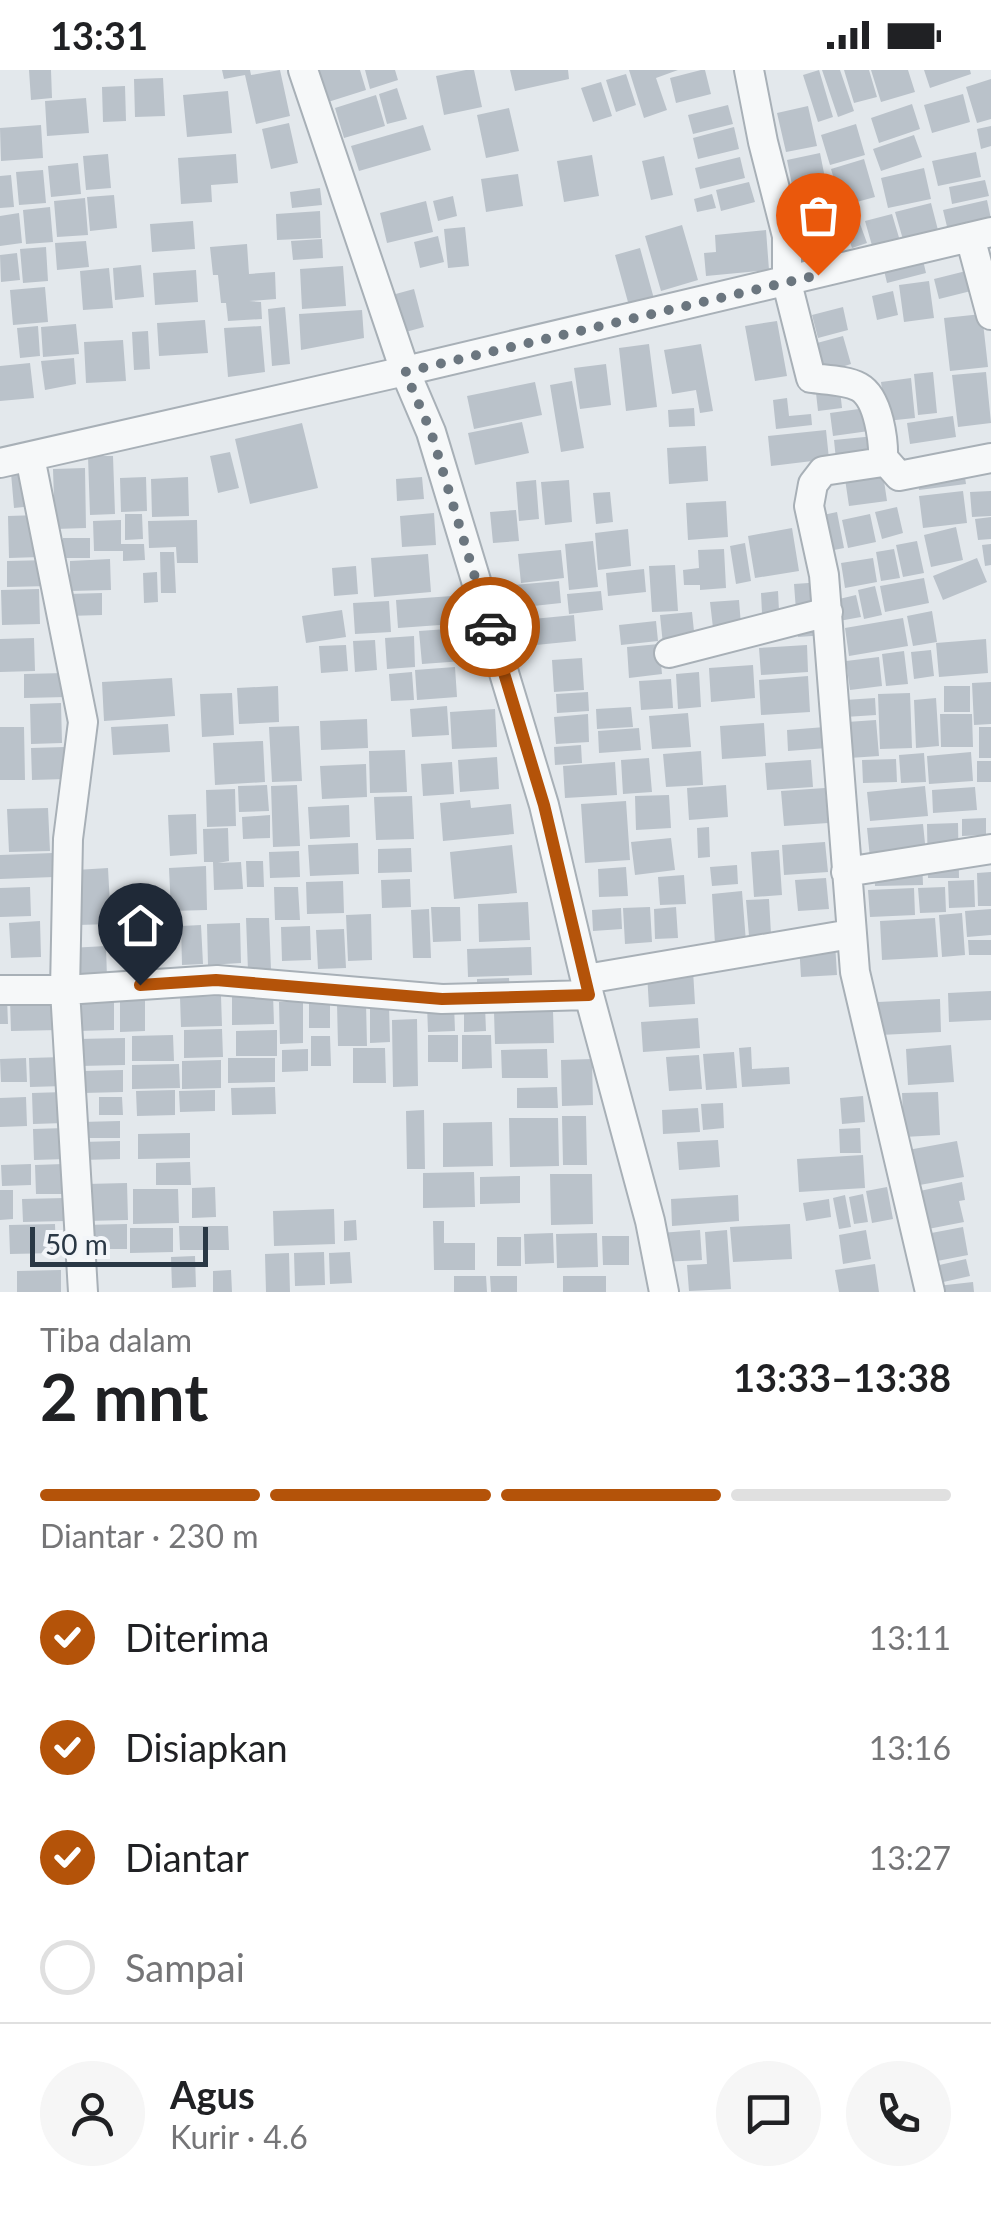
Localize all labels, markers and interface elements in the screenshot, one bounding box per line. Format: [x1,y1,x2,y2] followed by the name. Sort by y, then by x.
[50,12,148,58] text: 13:31
[776,173,861,276] pin
[791,188,846,243] icon: bag
[440,577,540,677] courier
[463,600,518,655] icon: car
[98,883,183,986] pin
[113,898,168,953] icon: home
[30,1222,208,1266] scale bar
[45,1227,108,1261] text: 50 m
[40,1320,192,1359] text: Tiba dalam
[733,1354,951,1400] text: 13:33–13:38
[40,1357,208,1435] text: 2 mnt
[40,1516,258,1555] text: Diantar · 230 m
[40,1610,95,1665] icon: check
[125,1614,269,1660] text: Diterima
[869,1618,951,1657] text: 13:11
[40,1720,95,1775] icon: check
[125,1724,288,1770] text: Disiapkan
[869,1728,951,1767] text: 13:16
[40,1830,95,1885] icon: check
[125,1834,249,1880] text: Diantar
[869,1838,951,1877] text: 13:27
[125,1944,245,1990] text: Sampai
[40,2061,145,2166] button: person
[716,2061,821,2166] button: chat
[846,2061,951,2166] button: phone
[170,2071,255,2117] text: Agus
[170,2117,308,2156] text: Kurir · 4.6

